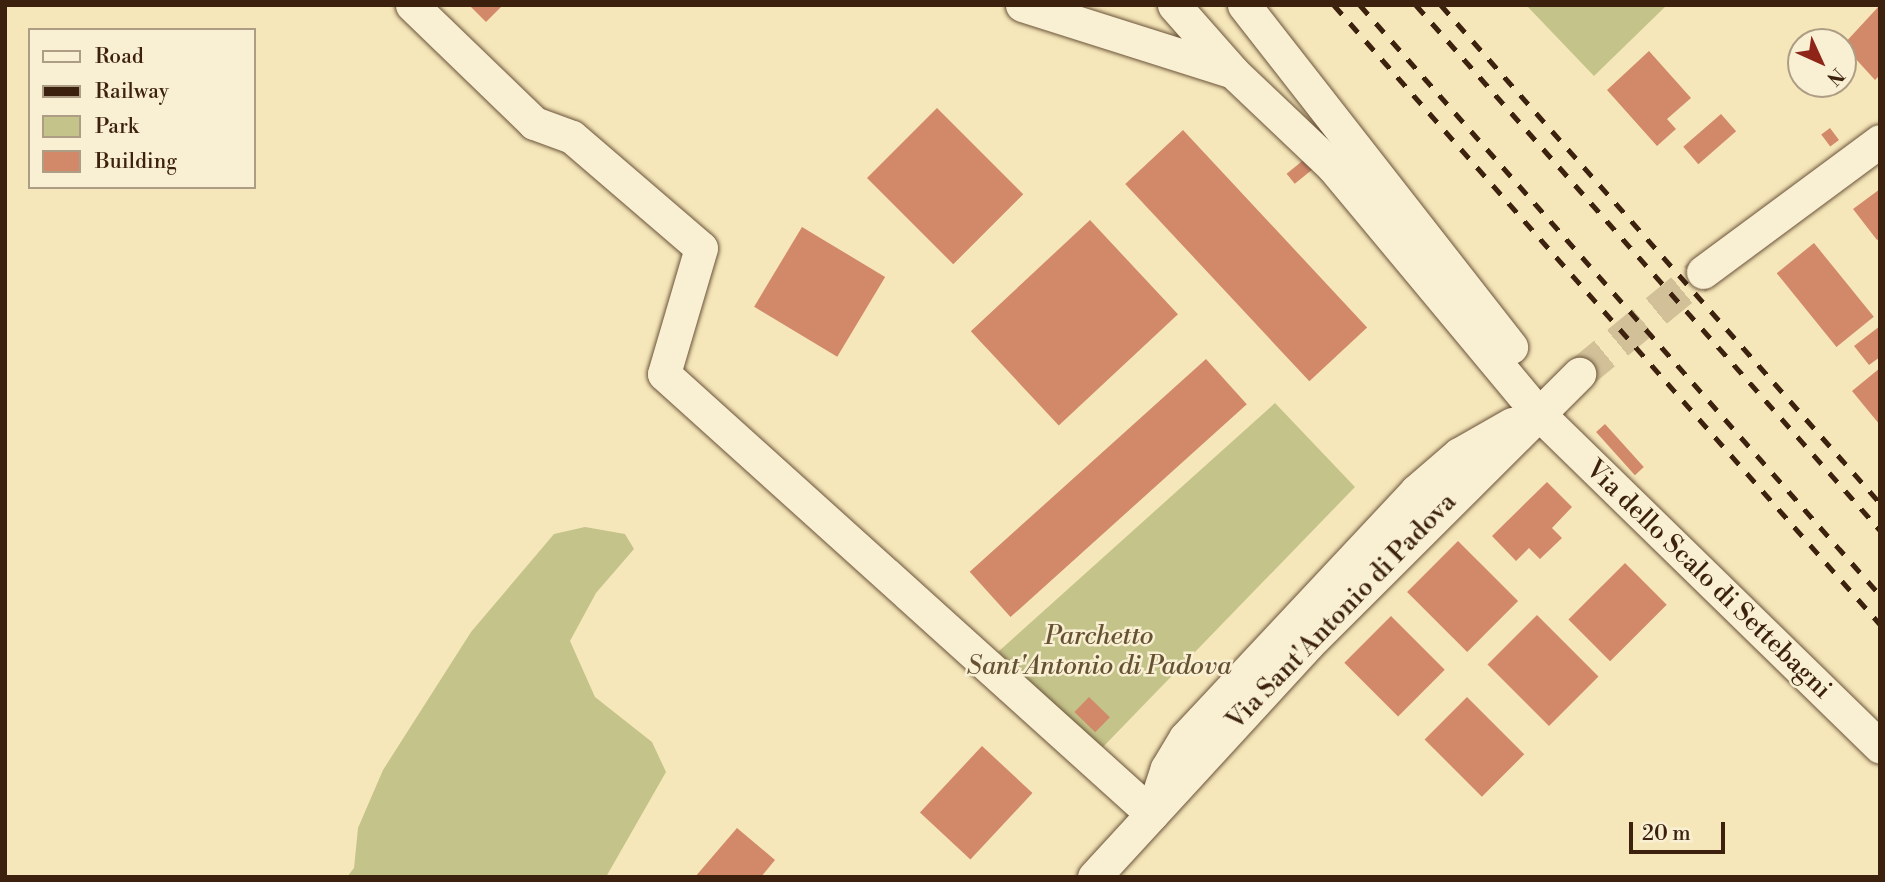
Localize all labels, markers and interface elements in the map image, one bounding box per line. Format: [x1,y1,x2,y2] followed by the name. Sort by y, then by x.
[28,28,256,189] legend
[1787,28,1857,98] north arrow
[95,44,144,70] text: Road
[1822,63,1849,90] text: N
[95,79,169,105] text: Railway
[95,114,139,140] text: Park
[95,149,177,175] text: Building
[1578,454,1838,706] street label: Via dello Scalo di Settebagni
[1221,487,1463,737] street label: Via Sant'Antonio di Padova
[967,621,1231,682] park label: Parchetto Sant'Antonio di Padova
[1633,808,1729,852] scale bar
[1642,821,1691,847] text: 20 m

